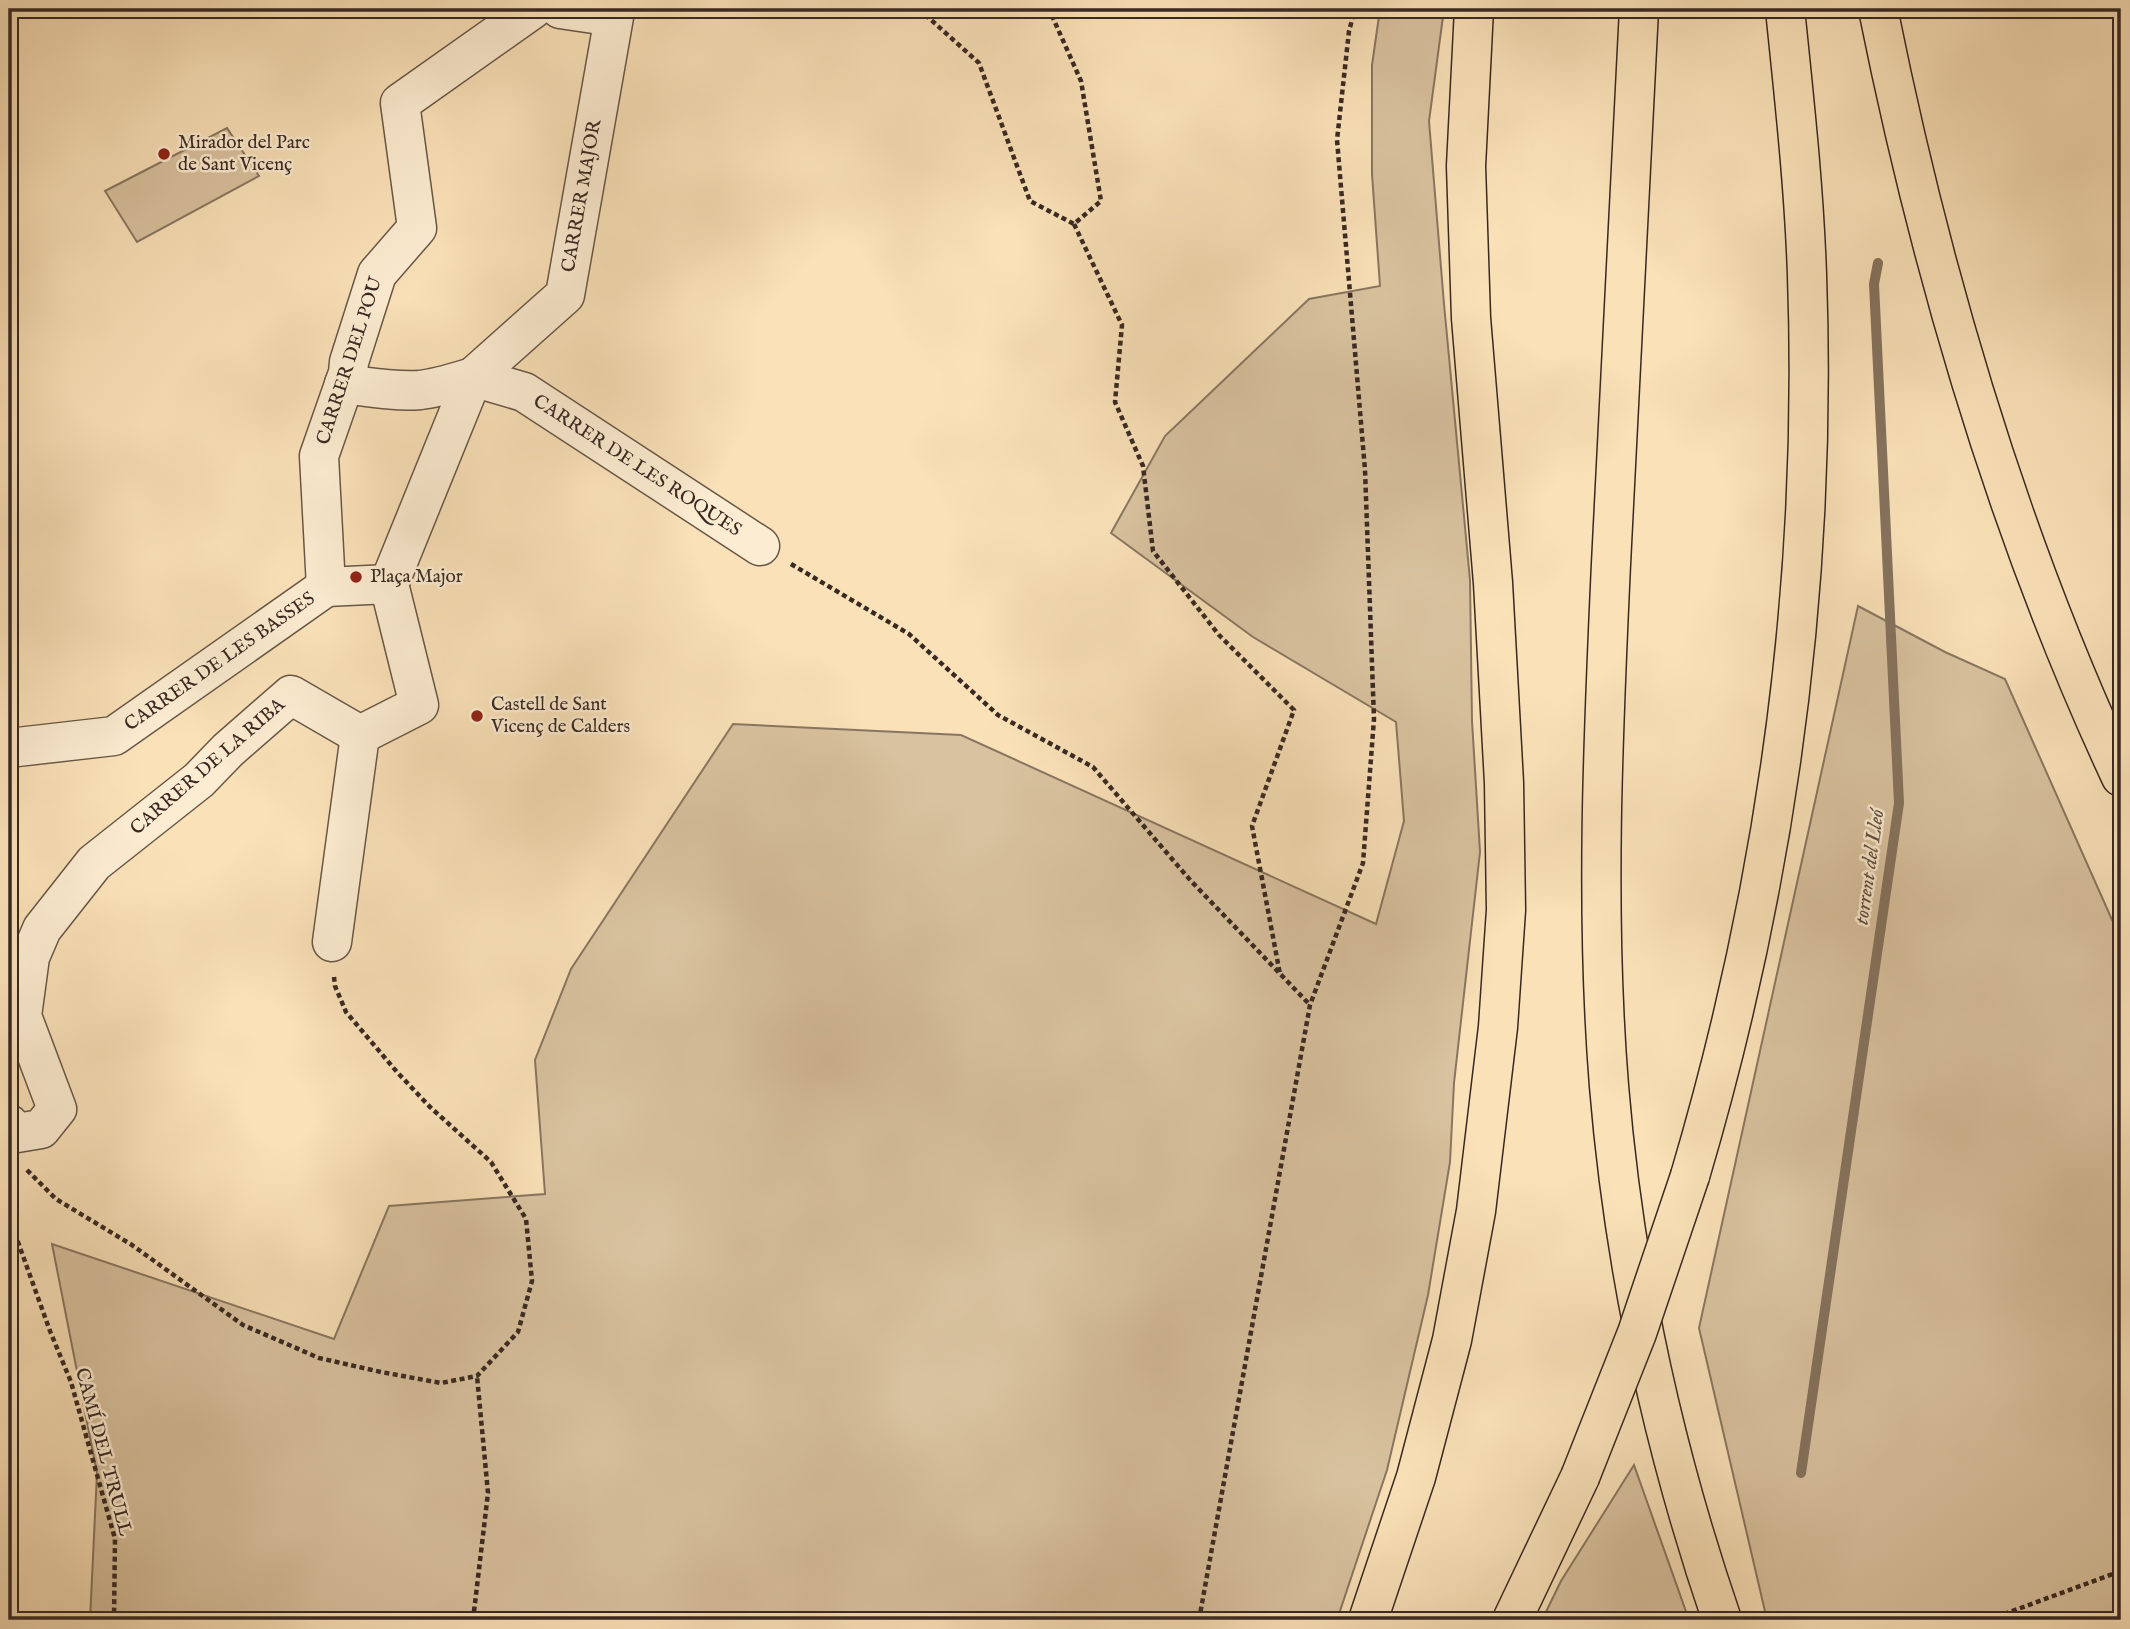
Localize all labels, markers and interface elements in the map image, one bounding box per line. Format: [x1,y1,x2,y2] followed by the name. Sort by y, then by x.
[557,117,607,274] street label: CARRER MAJOR
[178,131,310,177] place label: Mirador del Parc de Sant Vicenç
[156,146,172,162] marker: Mirador del Parc de Sant Vicenç
[312,273,389,448] street label: CARRER DEL POU
[528,390,746,542] street label: CARRER DE LES ROQUES
[370,565,463,589] place label: Plaça Major
[348,569,364,585] marker: Plaça Major
[120,587,320,737] street label: CARRER DE LES BASSES
[126,692,291,841] street label: CARRER DE LA RIBA
[490,693,630,739] place label: Castell de Sant Vicenç de Calders
[469,708,485,724] marker: Castell de Sant Vicenç de Calders
[1849,805,1892,926] water label: torrent del Lleó
[69,1365,138,1539] street label: CAMÍ DEL TRULL

